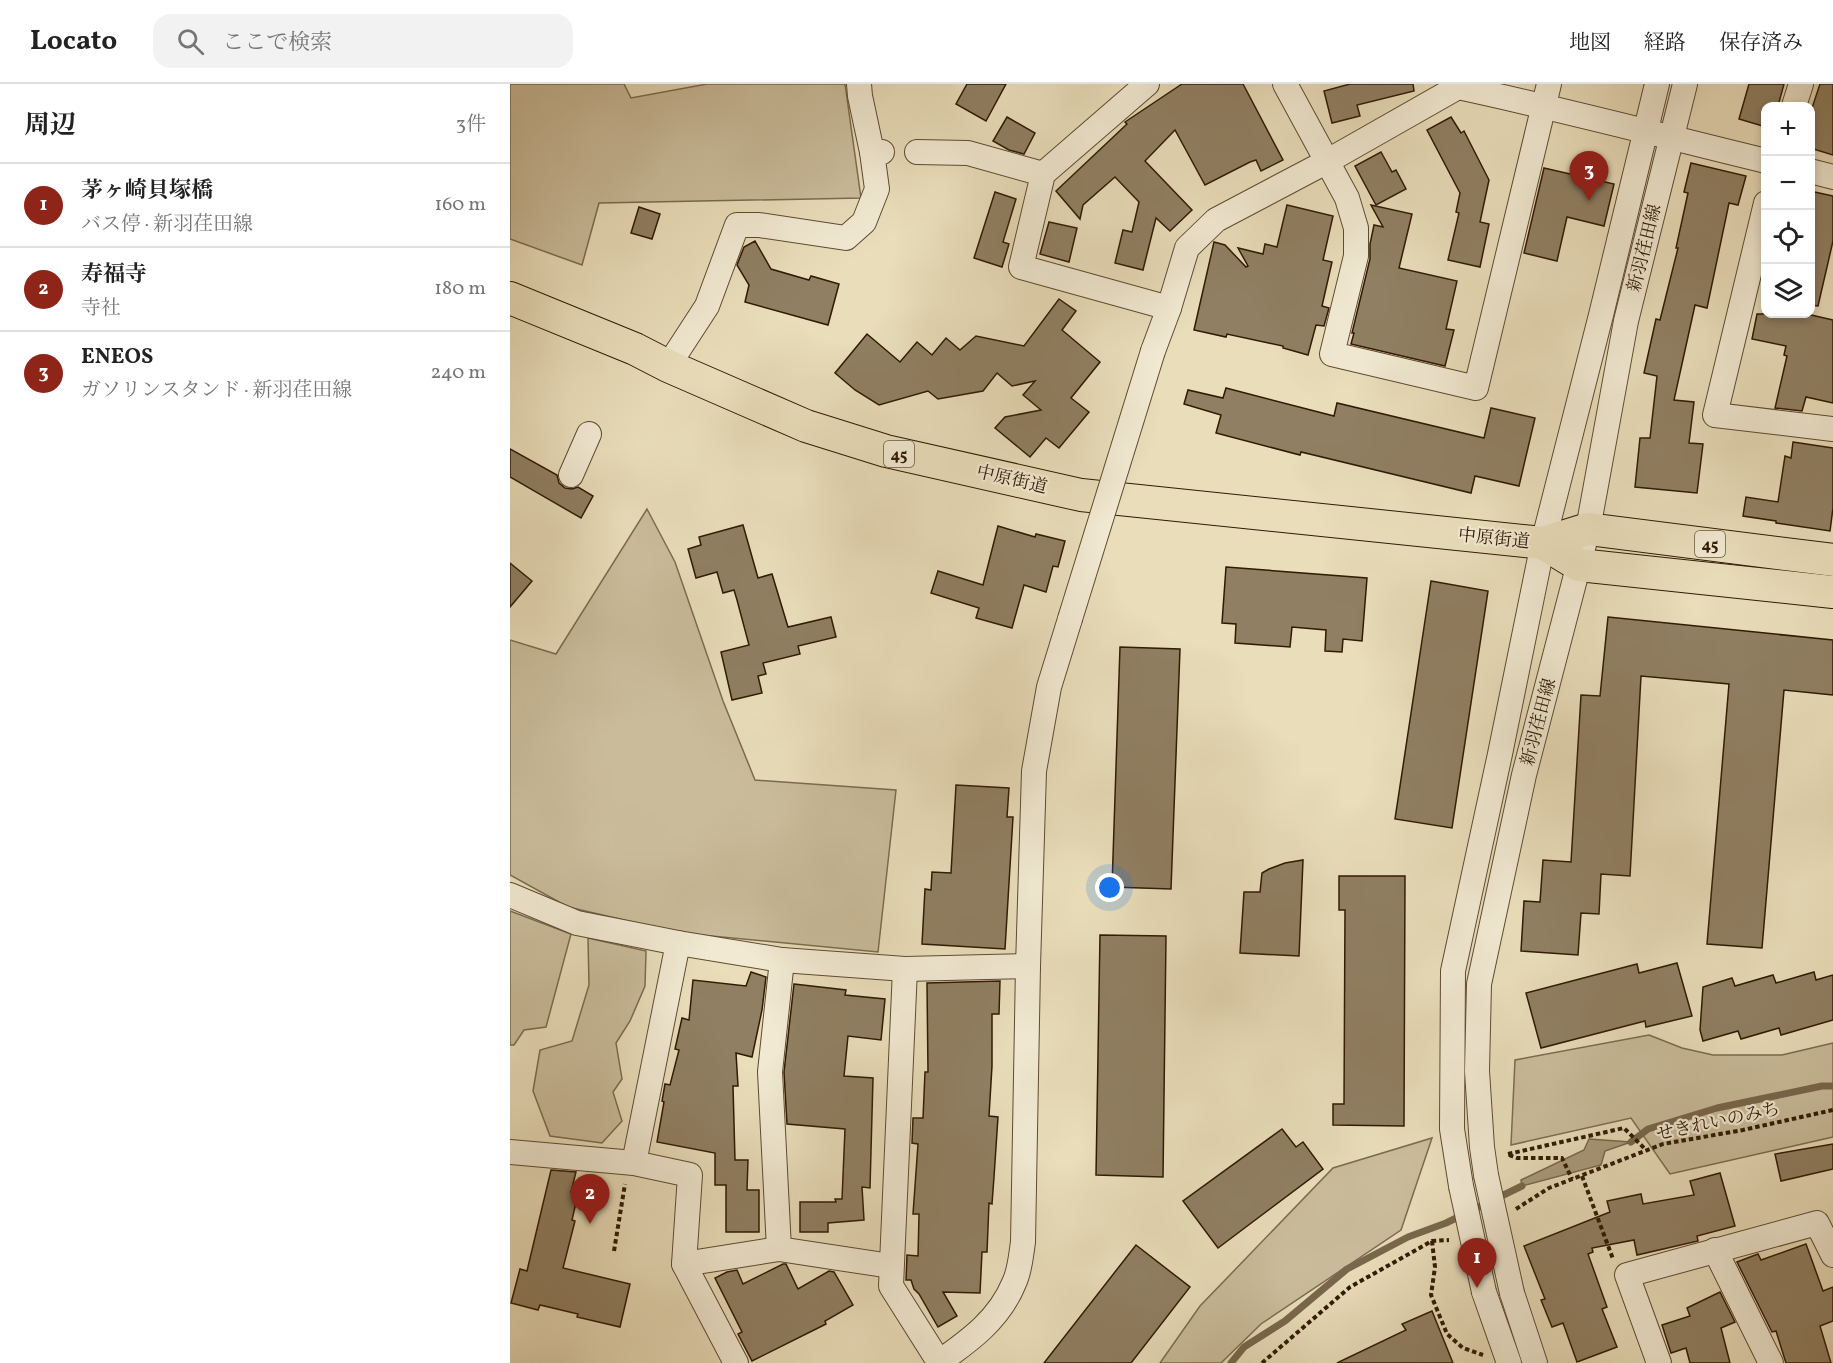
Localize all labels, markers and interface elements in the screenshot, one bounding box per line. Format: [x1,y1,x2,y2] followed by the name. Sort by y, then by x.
[153,14,573,68] search box
[30,22,117,61] text: Locato
[174,25,207,58] icon: search
[222,28,332,59] text: ここで検索
[1569,29,1611,58] text: 地図
[1644,29,1686,58] text: 経路
[1719,29,1803,58] text: 保存済み
[1761,102,1815,318] map controls
[1761,102,1815,156] button: +
[24,108,76,144] text: 周辺
[456,111,486,139] text: 3件
[1570,152,1608,201] pin: 3
[1761,156,1815,210] button: −
[81,176,213,207] text: 茅ヶ崎貝塚橋
[39,191,48,219] text: 1
[434,191,486,219] text: 160 m
[1622,202,1668,295] street label: 新羽荏田線
[1761,210,1815,264] button: locate
[81,211,253,239] text: バス停 · 新羽荏田線
[81,260,147,291] text: 寿福寺
[1761,264,1815,318] button: layers
[38,275,49,303] text: 2
[434,275,486,303] text: 180 m
[81,295,121,323] text: 寺社
[81,342,153,373] text: ENEOS
[38,359,49,387] text: 3
[431,359,486,387] text: 240 m
[81,377,352,405] text: ガソリンスタンド · 新羽荏田線
[884,441,914,467] road number: 45
[974,460,1050,501] street label: 中原街道
[1457,523,1531,556] street label: 中原街道
[1695,531,1725,557] road number: 45
[1516,676,1563,769] street label: 新羽荏田線
[1095,873,1124,902] your location
[1654,1097,1783,1148] street label: せきれいのみち
[570,1174,610,1224] pin: 2
[1458,1238,1496,1288] pin: 1

